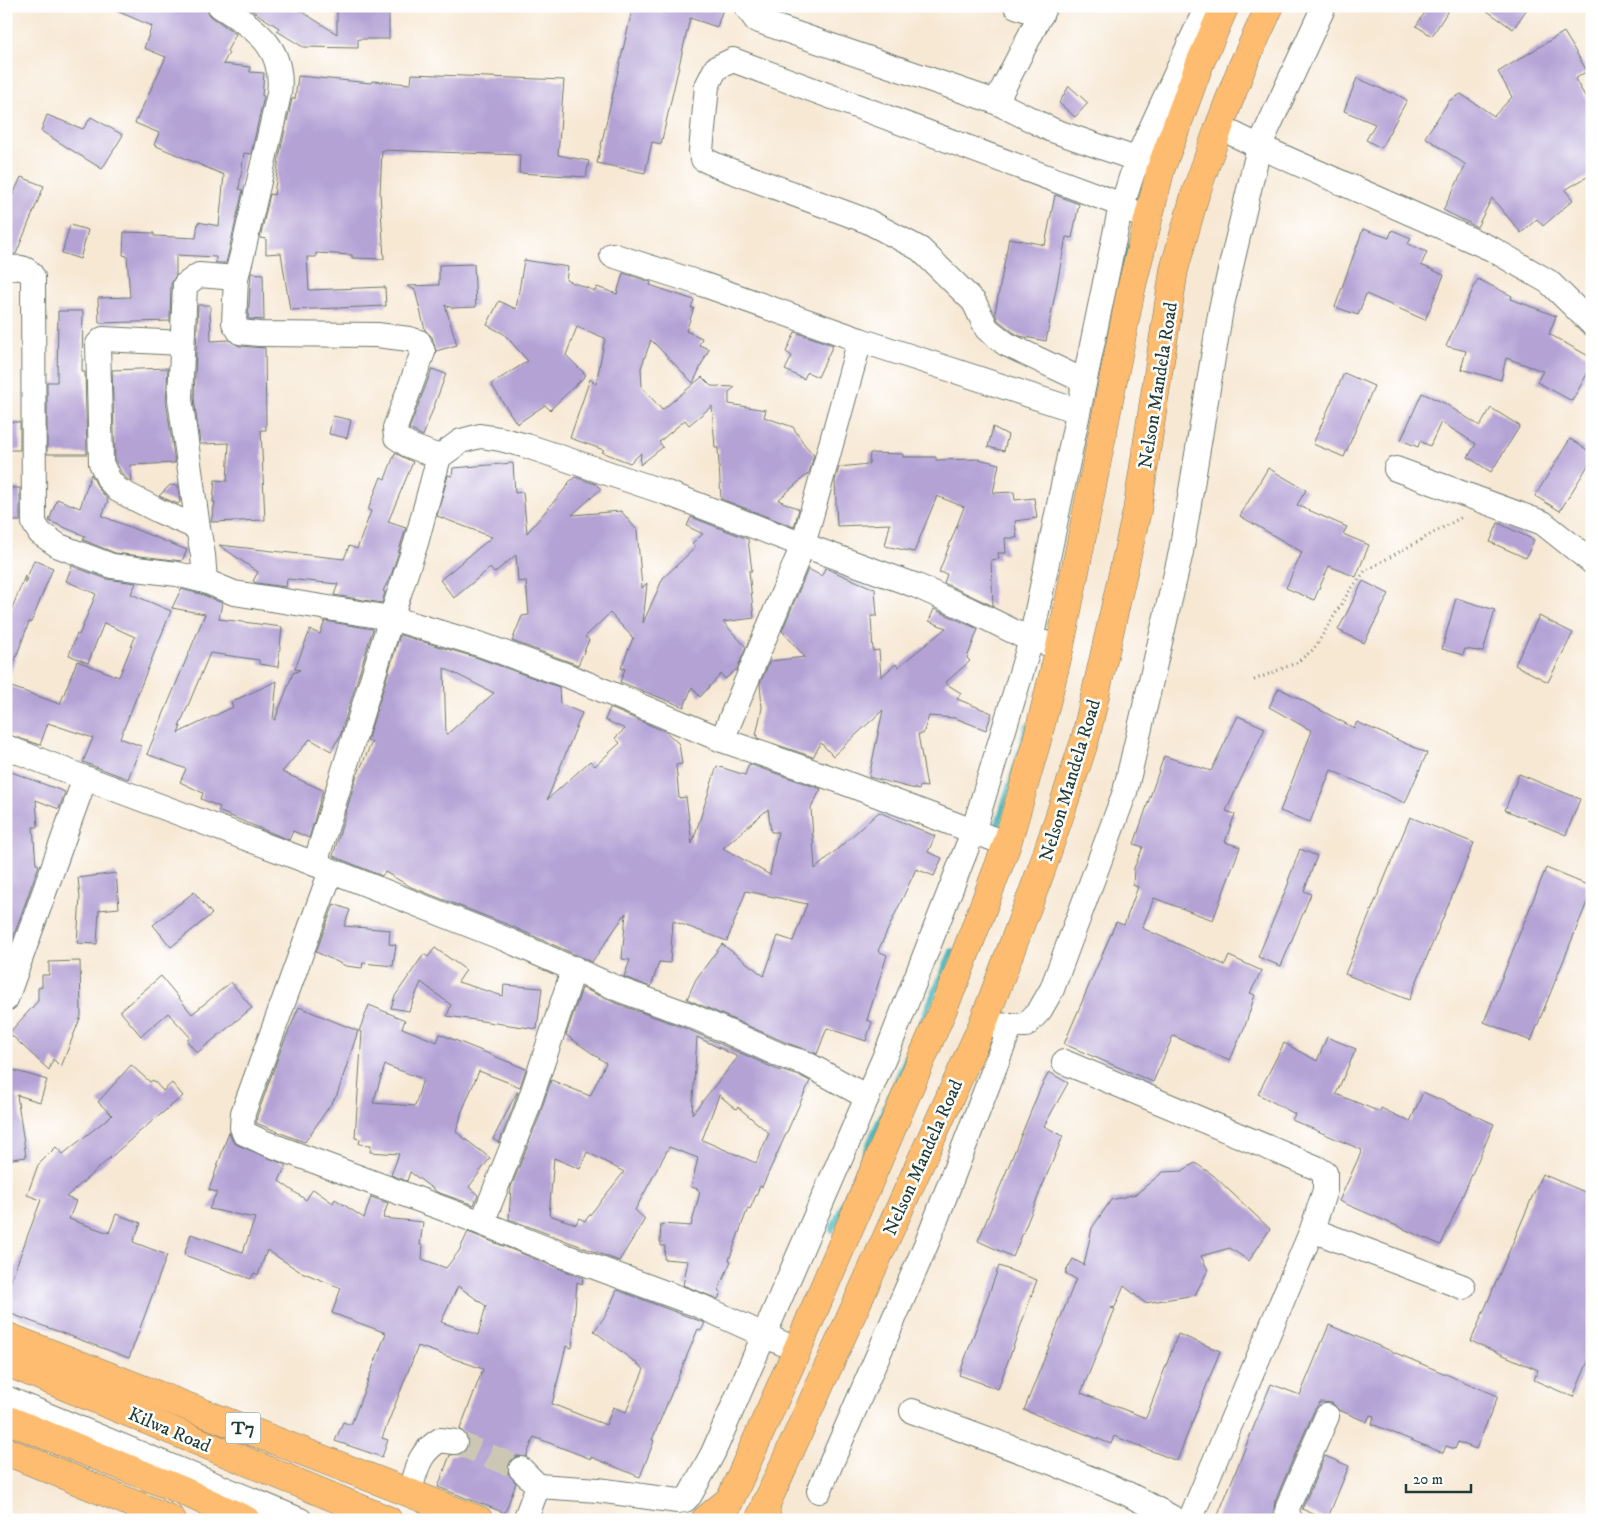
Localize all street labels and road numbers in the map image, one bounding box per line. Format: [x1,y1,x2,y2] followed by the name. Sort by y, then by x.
[1134,300,1183,470] street label: Nelson Mandela Road
[1035,696,1106,864] street label: Nelson Mandela Road
[879,1076,968,1239] street label: Nelson Mandela Road
[125,1403,215,1458] street label: Kilwa Road
[226,1412,260,1444] road number: T7

